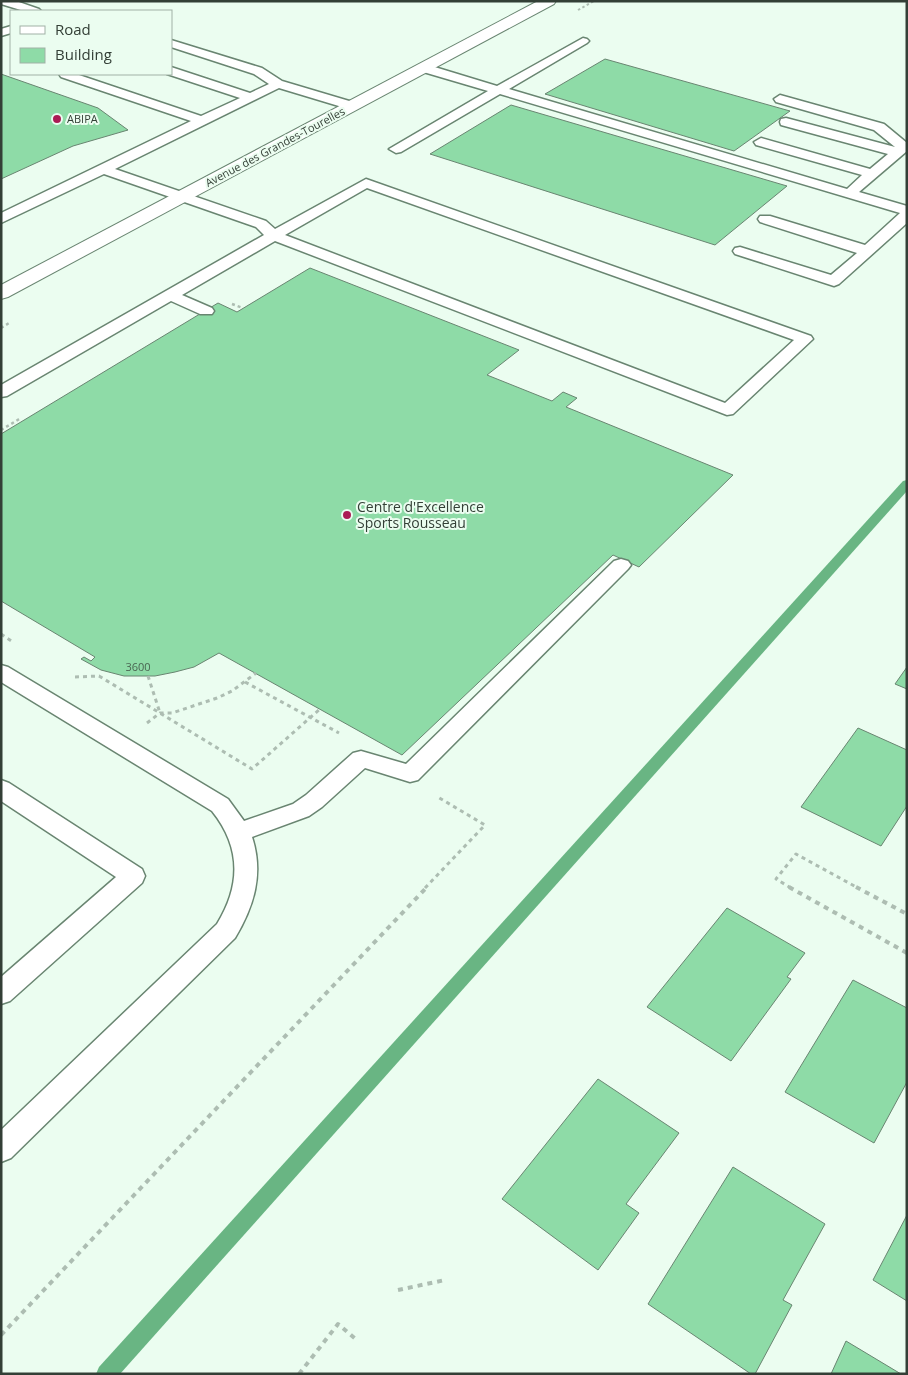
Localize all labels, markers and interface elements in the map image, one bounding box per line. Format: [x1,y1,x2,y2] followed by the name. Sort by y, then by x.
[10,10,172,75] legend
[55,19,91,39] text: Road
[55,44,112,64] text: Building
[202,103,347,190] street label: Avenue des Grandes-Tourelles
[67,111,98,126] place label: ABIPA
[51,113,63,125] marker: ABIPA
[357,497,484,532] place label: Centre d'Excellence Sports Rousseau
[341,509,353,521] marker: Centre d'Excellence Sports Rousseau
[125,659,151,674] house number: 3600

